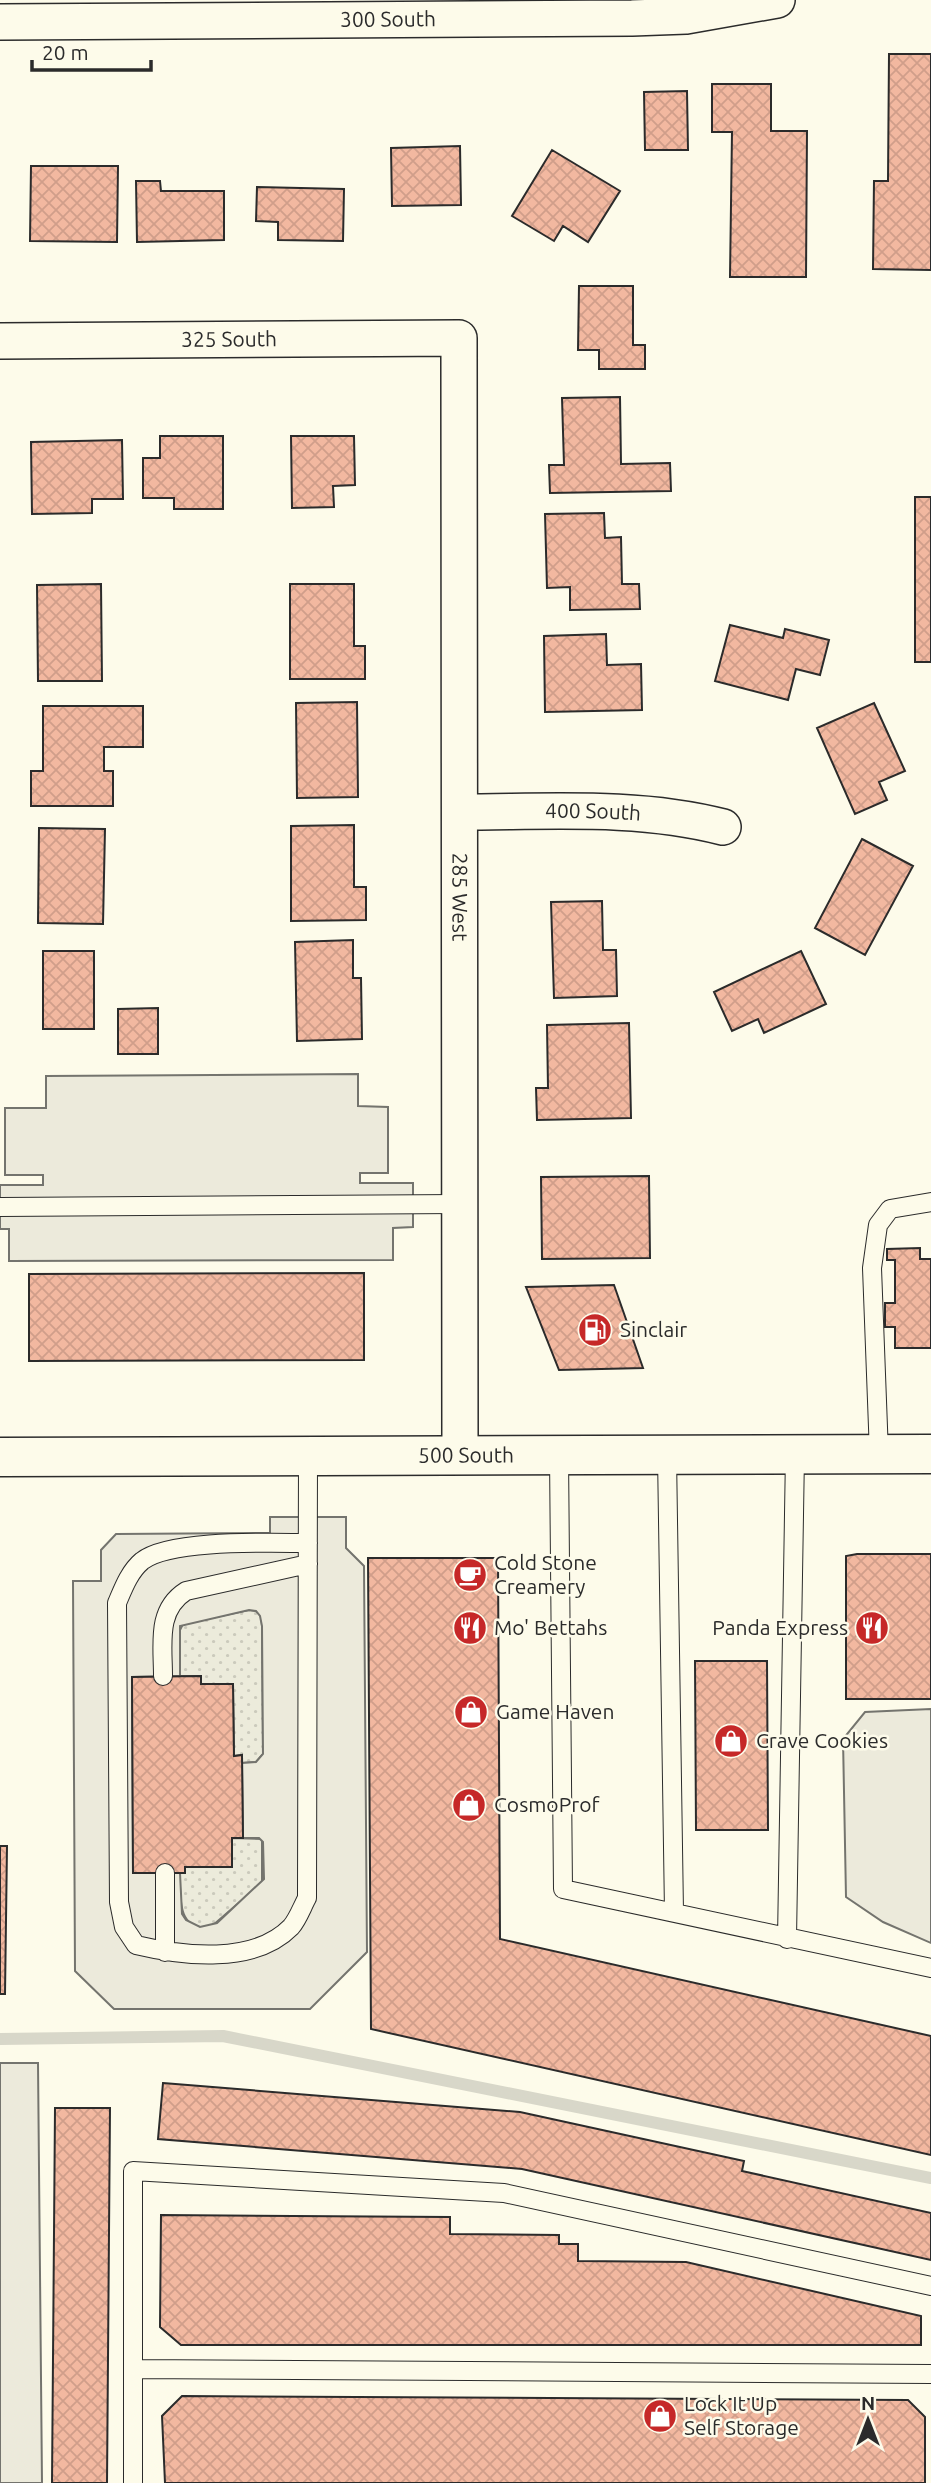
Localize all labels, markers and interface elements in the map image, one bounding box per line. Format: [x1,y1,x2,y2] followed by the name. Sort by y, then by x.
[340,6,436,31] street label: 300 South
[32,28,150,72] scale bar
[42,40,89,64] text: 20 m
[181,326,277,351] street label: 325 South
[545,798,642,825] street label: 400 South
[448,853,473,941] street label: 285 West
[576,1311,614,1349] fuel station icon: Sinclair
[620,1317,687,1341] place label: Sinclair
[418,1442,514,1467] street label: 500 South
[494,1550,597,1598] place label: Cold Stone Creamery
[451,1556,489,1594] cafe icon: Cold Stone Creamery
[451,1609,489,1647] restaurant icon: Mo' Bettahs
[853,1609,891,1647] restaurant icon: Panda Express
[494,1615,607,1639] place label: Mo' Bettahs
[712,1615,848,1639] place label: Panda Express
[452,1693,490,1731] shop icon: Game Haven
[496,1699,614,1723] place label: Game Haven
[712,1722,750,1760] shop icon: Crave Cookies
[756,1728,888,1752] place label: Crave Cookies
[450,1786,488,1824] shop icon: CosmoProf
[494,1792,600,1816] place label: CosmoProf
[833,2385,903,2455] north arrow
[684,2391,799,2439] place label: Lock It Up Self Storage
[861,2392,875,2414] text: N
[641,2397,679,2435] shop icon: Lock It Up Self Storage

